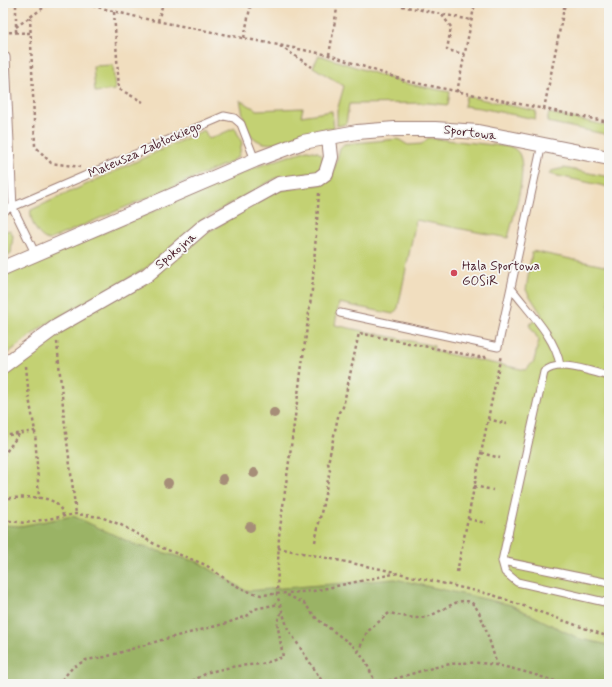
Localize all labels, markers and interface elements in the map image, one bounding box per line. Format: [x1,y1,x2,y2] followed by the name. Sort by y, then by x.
[86,117,205,184] street label: Mateusza Zabłockiego
[443,121,498,145] street label: Sportowa
[152,229,200,273] street label: Spokojna
[462,258,540,290] place label: Hala Sportowa GOSiR
[449,268,459,278] marker: Hala Sportowa GOSiR

